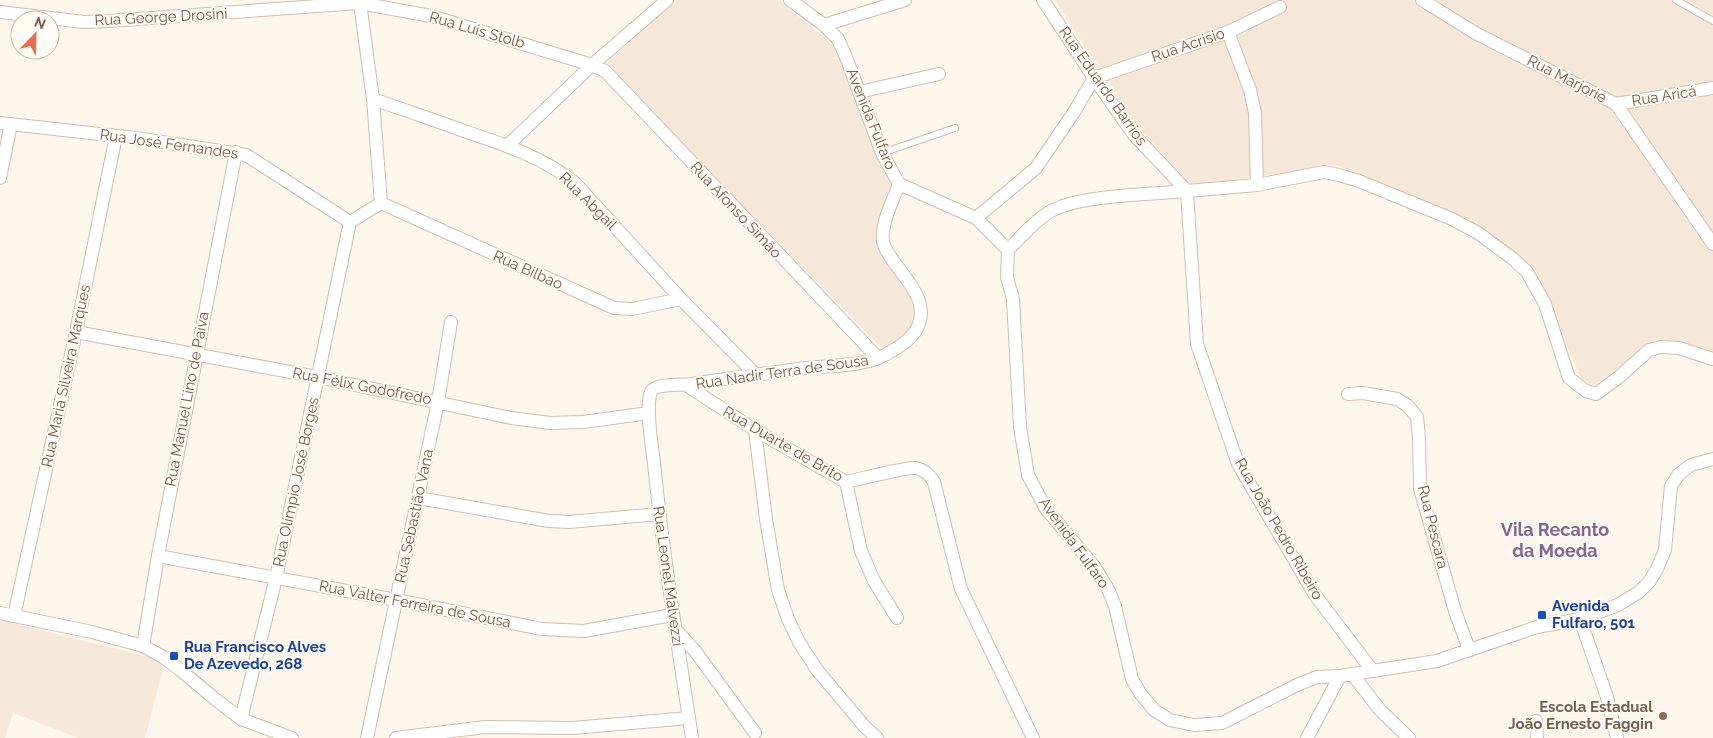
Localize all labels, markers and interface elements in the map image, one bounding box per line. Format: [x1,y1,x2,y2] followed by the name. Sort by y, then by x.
[94,5,228,29] street label: Rua George Drosini
[427,8,527,52] street label: Rua Luis Stolb
[10,10,60,60] north arrow
[32,14,48,32] text: N
[1055,23,1151,149] street label: Rua Eduardo Barrios
[1149,24,1227,66] street label: Rua Acrisio
[1524,51,1610,107] street label: Rua Marjorie
[842,66,900,172] street label: Avenida Fulfaro
[1630,82,1698,110] street label: Rua Aricá
[99,125,239,163] street label: Rua José Fernandes
[687,158,785,262] street label: Rua Afonso Simão
[555,168,621,234] street label: Rua Abgail
[490,247,566,293] street label: Rua Bilbao
[38,283,94,469] street label: Rua Maria Silveira Marques
[161,310,213,488] street label: Rua Manuel Lino de Paiva
[694,351,870,393] street label: Rua Nadir Terra de Sousa
[291,364,433,408] street label: Rua Félix Godofredo
[269,395,323,569] street label: Rua Olímpio José Borges
[720,402,846,486] street label: Rua Duarte de Brito
[391,447,437,585] street label: Rua Sebastião Vana
[1231,455,1327,603] street label: Rua João Pedro Ribeiro
[1414,483,1452,571] street label: Rua Pescara
[1035,494,1113,592] street label: Avenida Fulfaro
[649,505,687,647] street label: Rua Leonel Malvezzi
[1501,519,1609,561] district label: Vila Recanto da Moeda
[317,577,513,631] street label: Rua Valter Ferreira de Sousa
[1552,597,1636,632] place label: Avenida Fulfaro, 501
[1536,609,1548,621] marker: Avenida Fulfaro, 501
[184,638,326,673] place label: Rua Francisco Alves De Azevedo, 268
[168,650,180,662] marker: Rua Francisco Alves De Azevedo, 268
[1508,698,1653,733] place label: Escola Estadual João Ernesto Faggin
[1657,710,1669,722] marker: Escola Estadual João Ernesto Faggin

